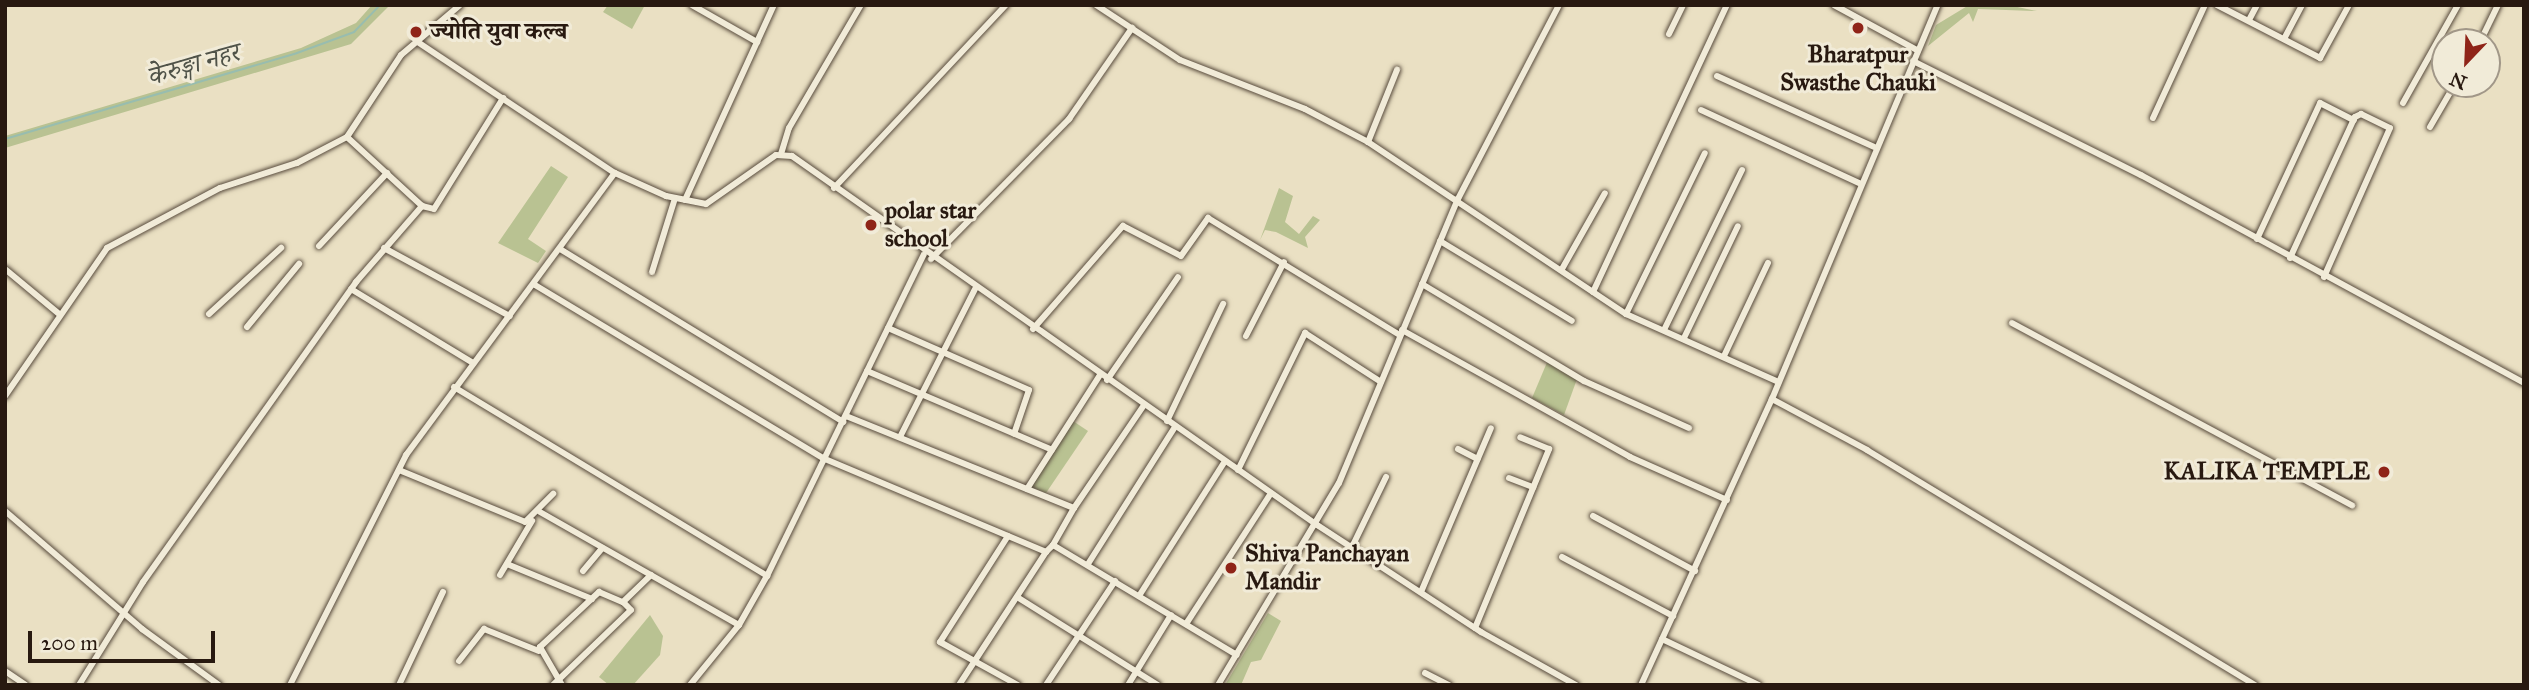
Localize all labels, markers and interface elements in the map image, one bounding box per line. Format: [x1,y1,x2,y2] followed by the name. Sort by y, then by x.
[430,18,568,46] place label: ज्योति युवा कल्ब
[1848,18,1868,38] marker: Bharatpur Swasthe Chauki
[408,24,424,40] marker: ज्योति युवा कल्ब
[2431,28,2501,98] north arrow
[143,37,243,93] water label: केेरुङ्गा नहर
[1780,41,1936,97] place label: Bharatpur Swasthe Chauki
[2446,67,2470,95] text: N
[885,197,976,253] place label: polar star school
[863,217,879,233] marker: polar star school
[2163,458,2370,486] place label: KALIKA TEMPLE
[2376,464,2392,480] marker: KALIKA TEMPLE
[1245,540,1409,596] place label: Shiva Panchayan Mandir
[1223,560,1239,576] marker: Shiva Panchayan Mandir
[32,616,219,660] scale bar
[41,630,98,656] text: 200 m

